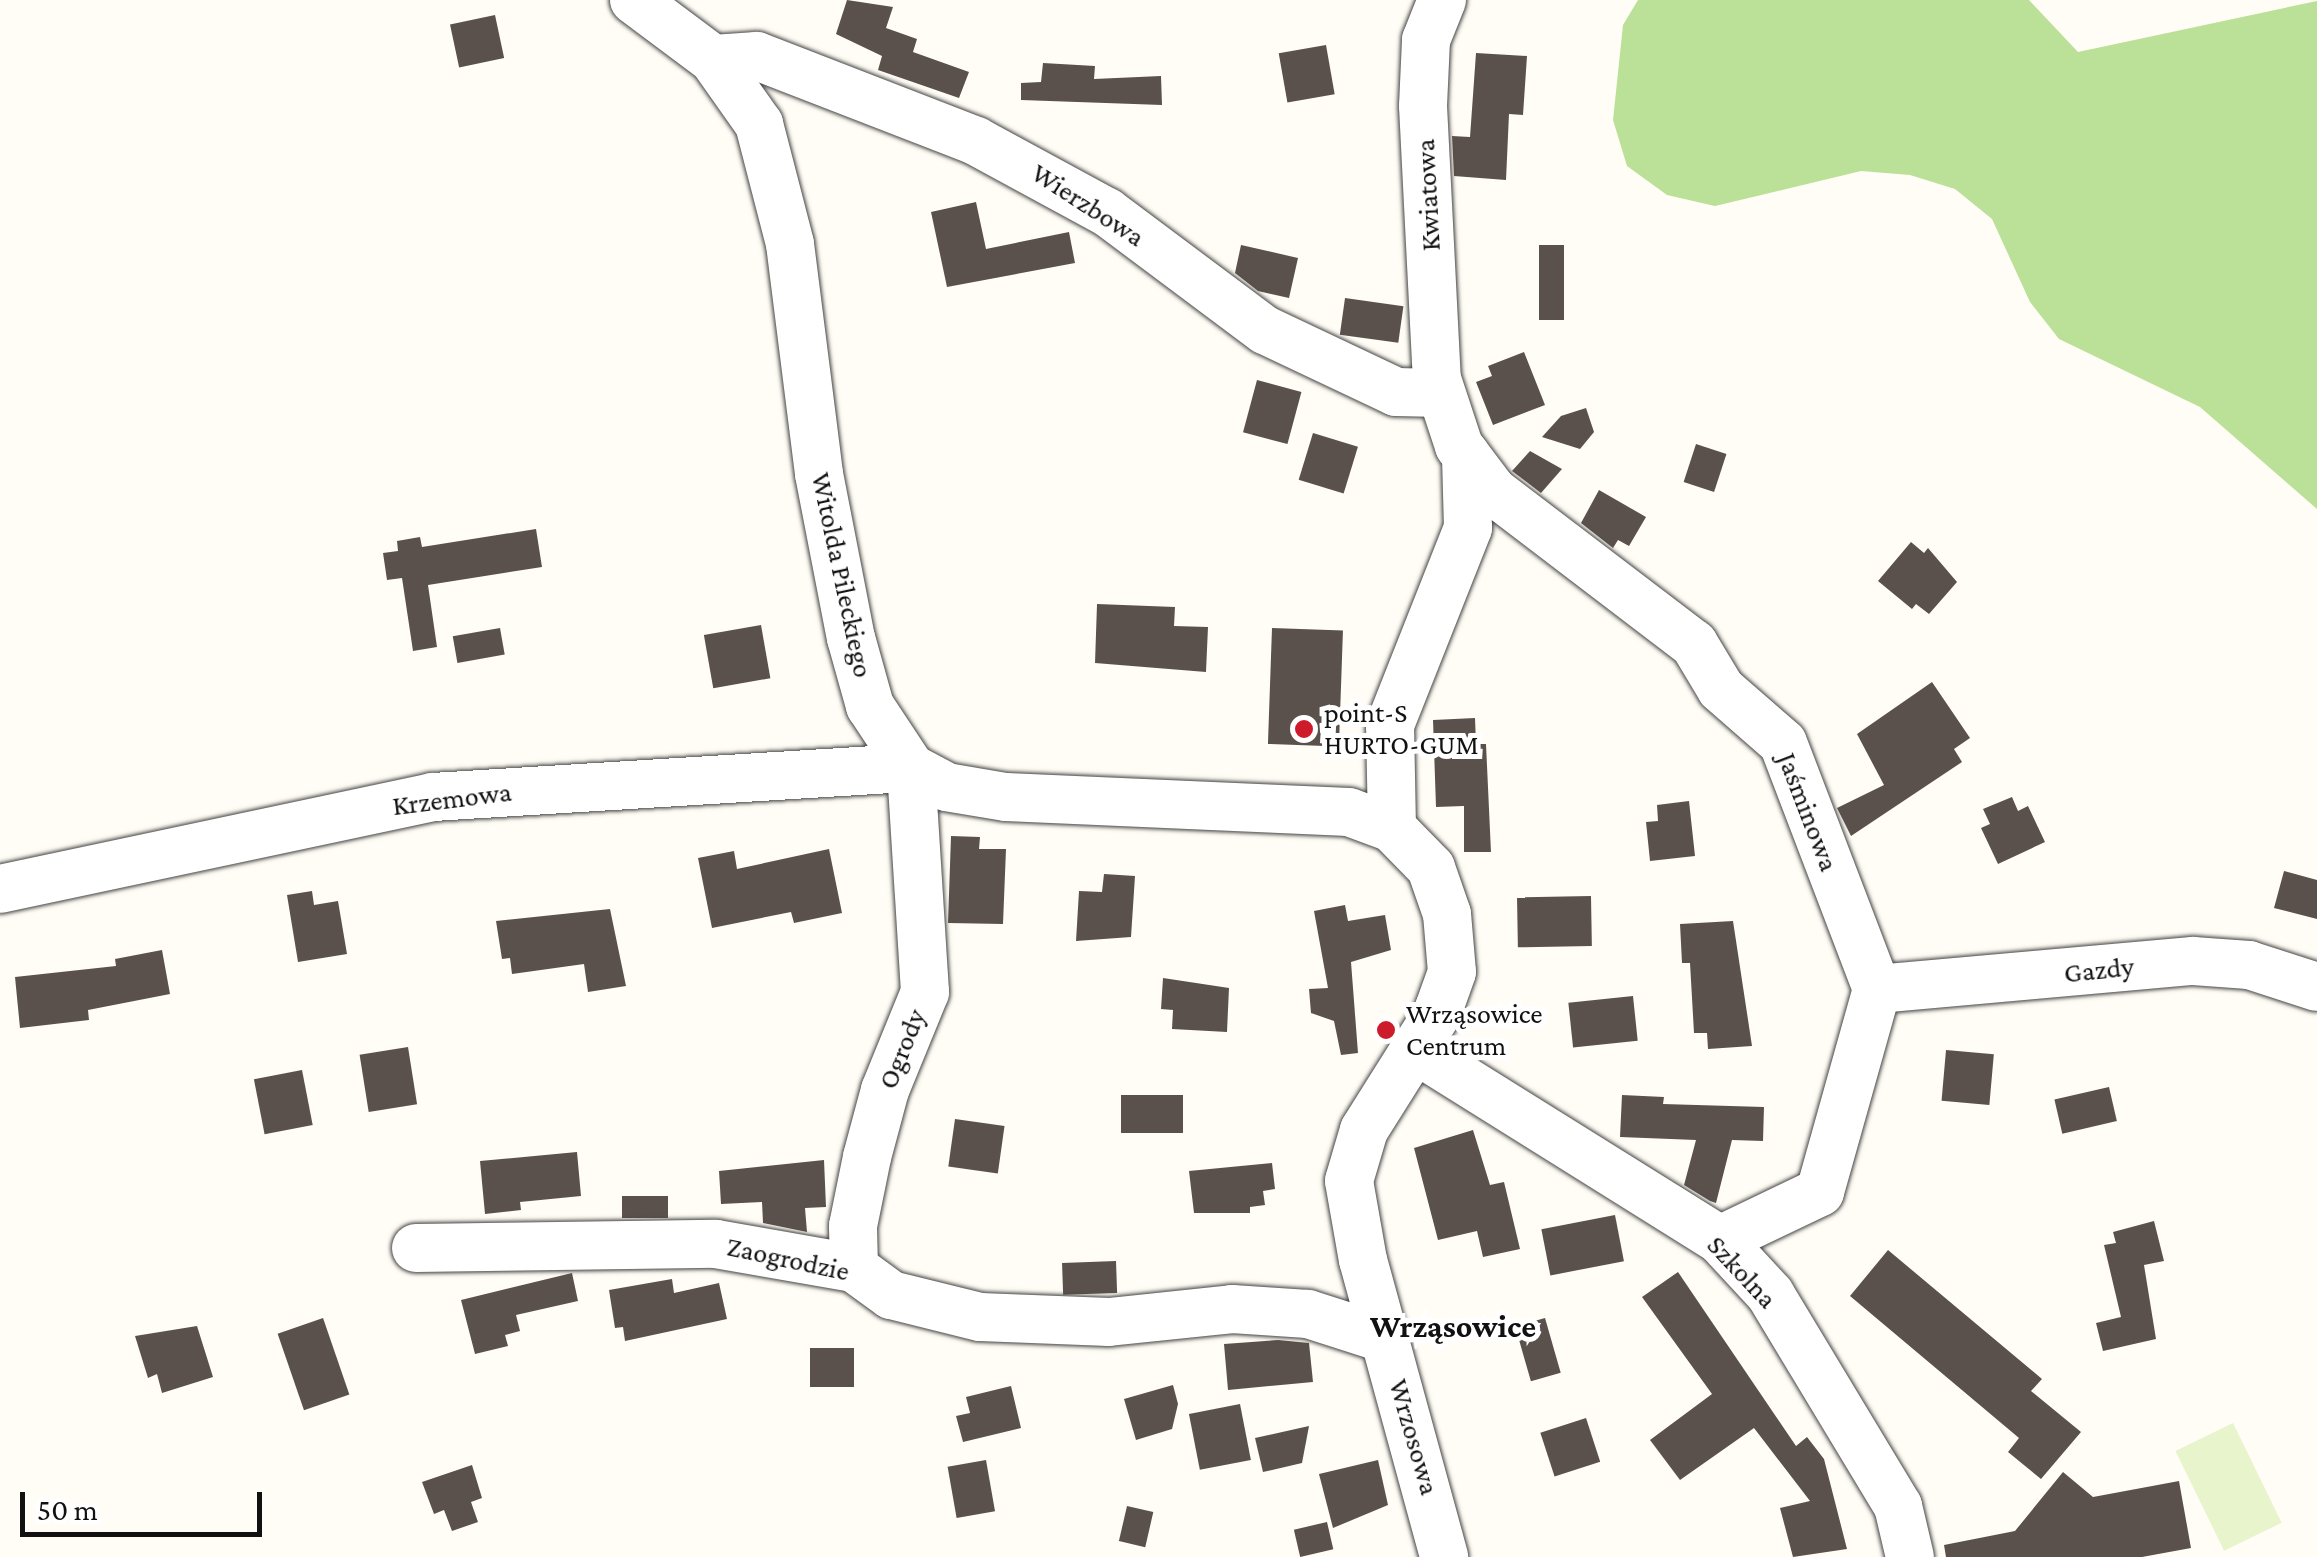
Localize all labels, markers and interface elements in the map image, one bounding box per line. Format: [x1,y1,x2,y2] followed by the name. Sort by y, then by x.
[1408,138,1448,252] street label: Kwiatowa
[1025,156,1151,254] street label: Wierzbowa
[804,469,880,681] street label: Witolda Pileckiego
[1324,696,1479,762] place label: point-S HURTO-GUM
[1293,718,1315,740] marker: point-S HURTO-GUM
[1770,748,1846,876] street label: Jaśminowa
[391,775,513,823] street label: Krzemowa
[2062,950,2136,990] street label: Gazdy
[1406,997,1542,1063] place label: Wrząsowice Centrum
[871,1004,933,1094] street label: Ogrody
[1375,1019,1397,1041] marker: Wrząsowice Centrum
[1700,1229,1784,1315] street label: Szkolna
[724,1230,852,1288] street label: Zaogrodzie
[1370,1307,1536,1345] district label: Wrząsowice
[1381,1375,1447,1499] street label: Wrzosowa
[25,1472,268,1534] scale bar
[37,1493,98,1526] text: 50 m

